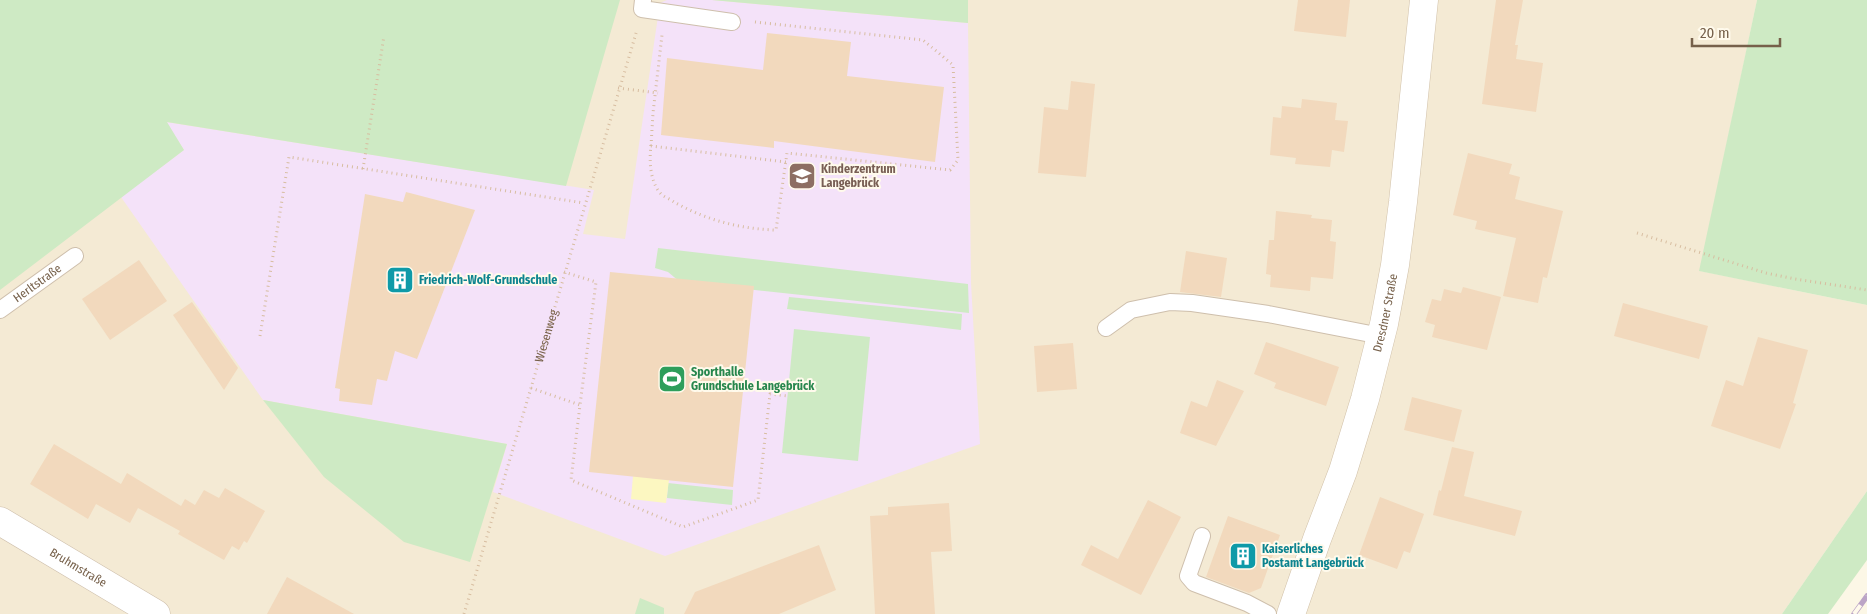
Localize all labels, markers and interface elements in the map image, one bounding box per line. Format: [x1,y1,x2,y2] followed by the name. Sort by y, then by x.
[1692,15,1780,47] scale bar
[1700,24,1730,42] text: 20 m
[787,161,817,191] school or university icon: Kinderzentrum Langebrück
[821,162,896,190] place label: Kinderzentrum Langebrück
[11,261,64,305] street label: Herltstraße
[385,265,415,295] building icon: Friedrich-Wolf-Grundschule
[419,273,557,287] place label: Friedrich-Wolf-Grundschule
[1370,273,1400,353] street label: Dresdner Straße
[532,307,561,364] street label: Wiesenweg
[657,364,687,394] sports icon: Sporthalle Grundschule Langebrück
[691,365,815,393] place label: Sporthalle Grundschule Langebrück
[1228,541,1258,571] building icon: Kaiserliches Postamt Langebrück
[1262,542,1365,570] place label: Kaiserliches Postamt Langebrück
[47,545,109,590] street label: Bruhmstraße

